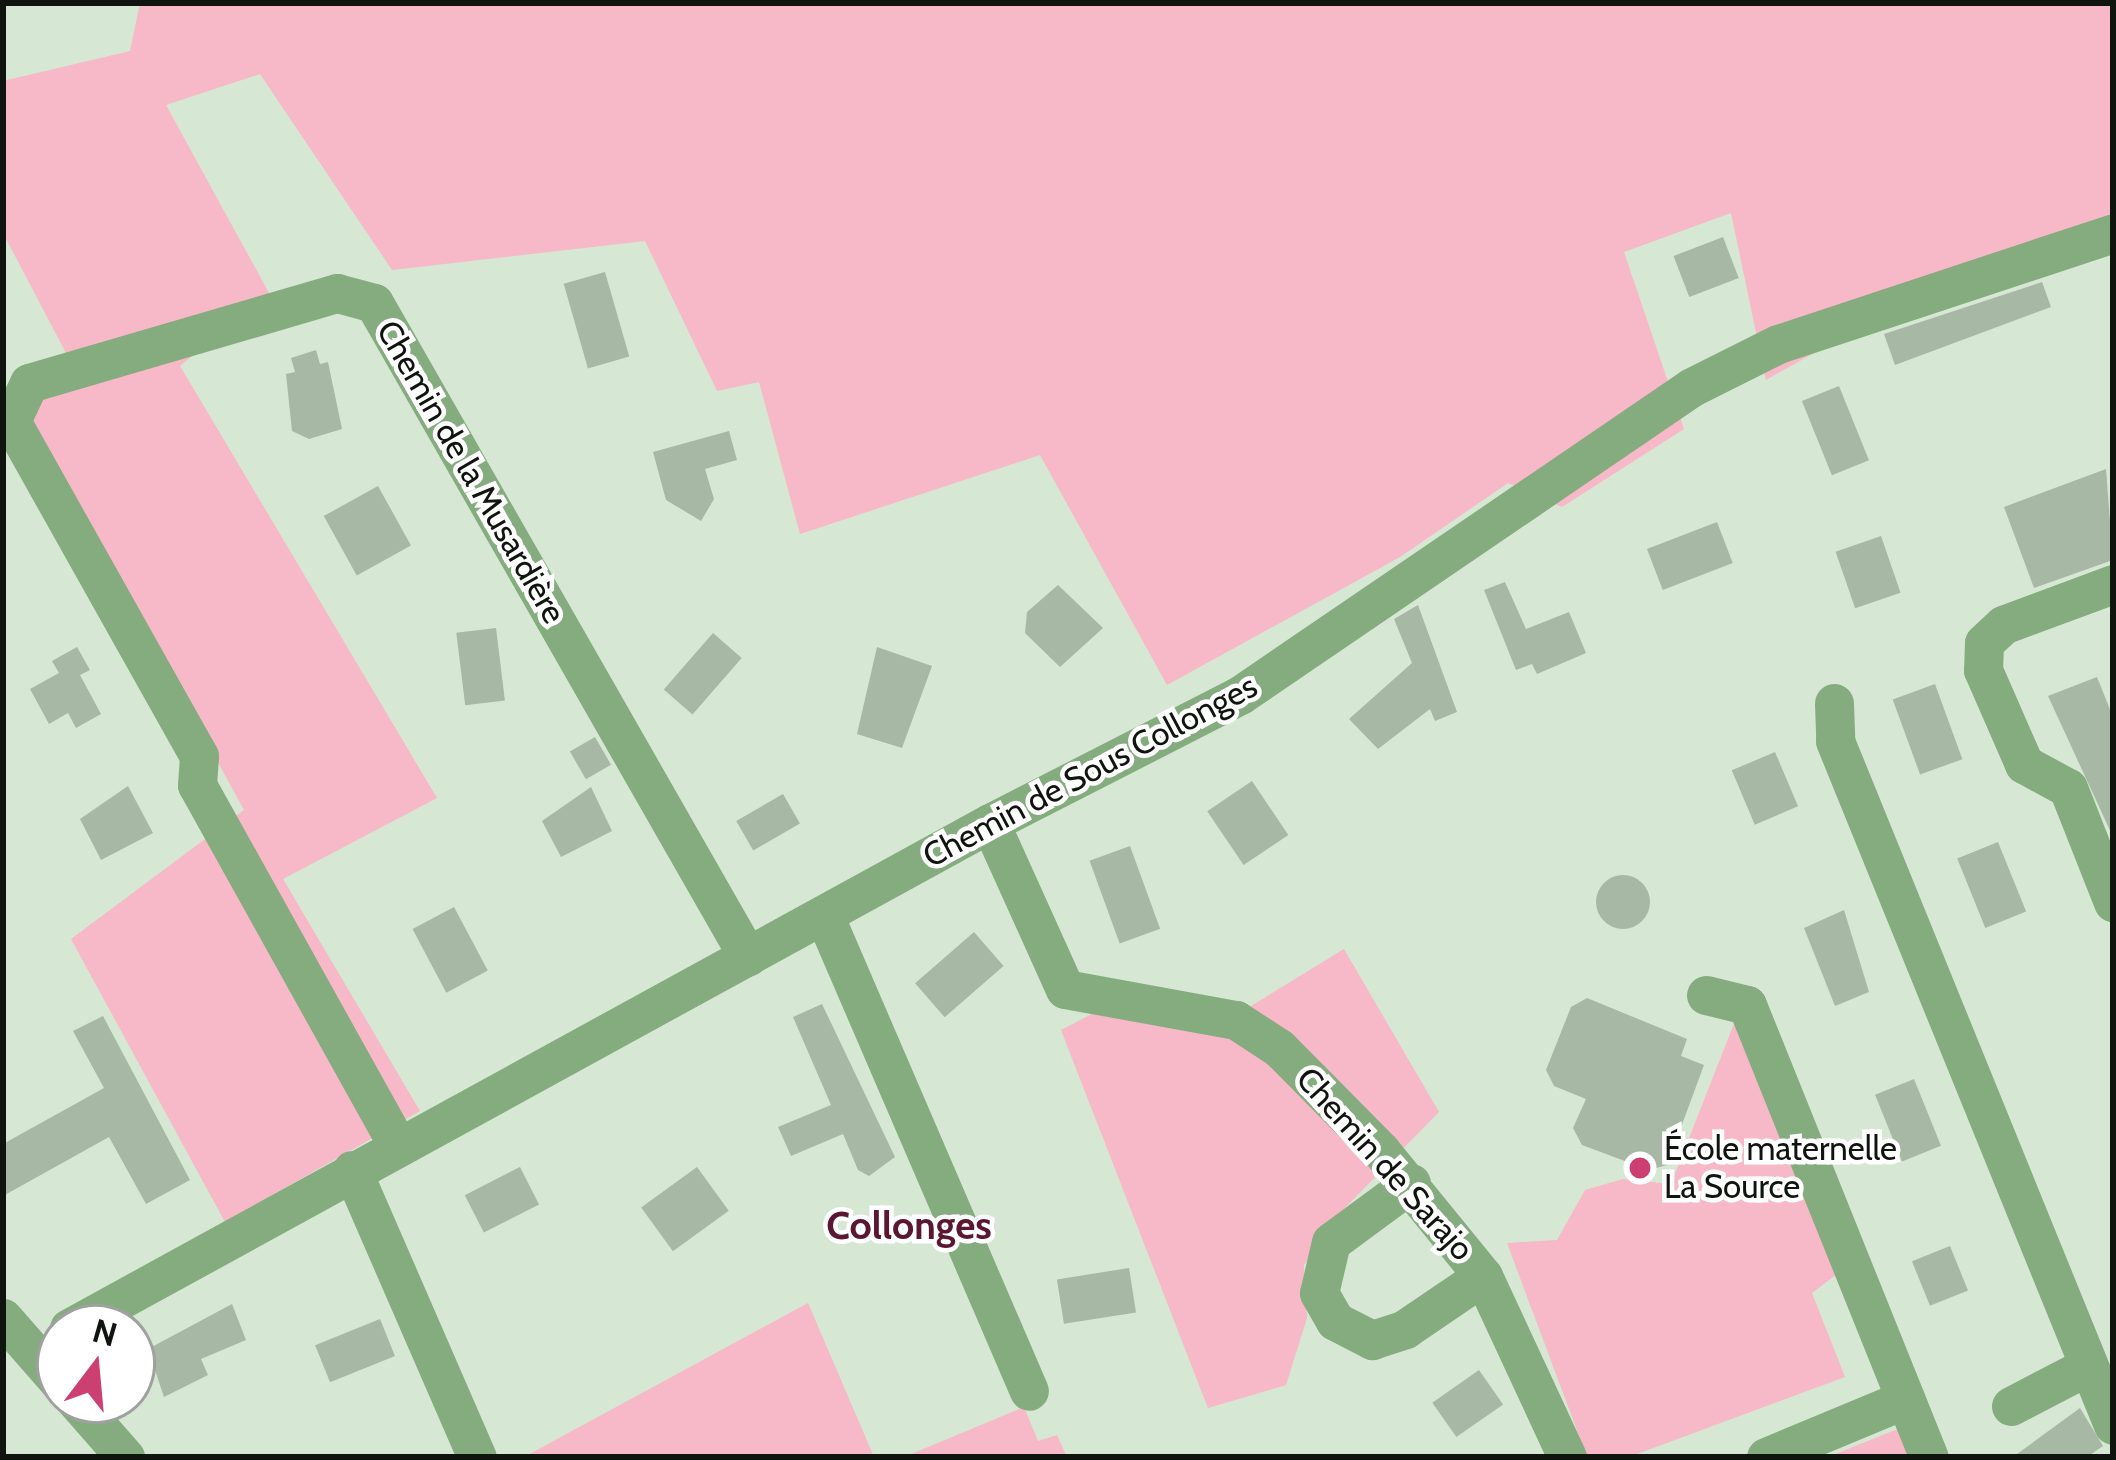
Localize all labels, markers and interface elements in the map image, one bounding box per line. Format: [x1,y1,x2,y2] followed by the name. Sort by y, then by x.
[368,314,574,630] street label: Chemin de la Musardière
[916,666,1264,876] street label: Chemin de Sous Collonges
[1288,1059,1482,1269] street label: Chemin de Sarajo
[1664,1129,1897,1207] place label: École maternelle La Source
[1627,1155,1653,1181] marker: École maternelle La Source
[826,1202,992,1248] district label: Collonges
[36,1304,156,1424] north arrow
[88,1310,122,1355] text: N

